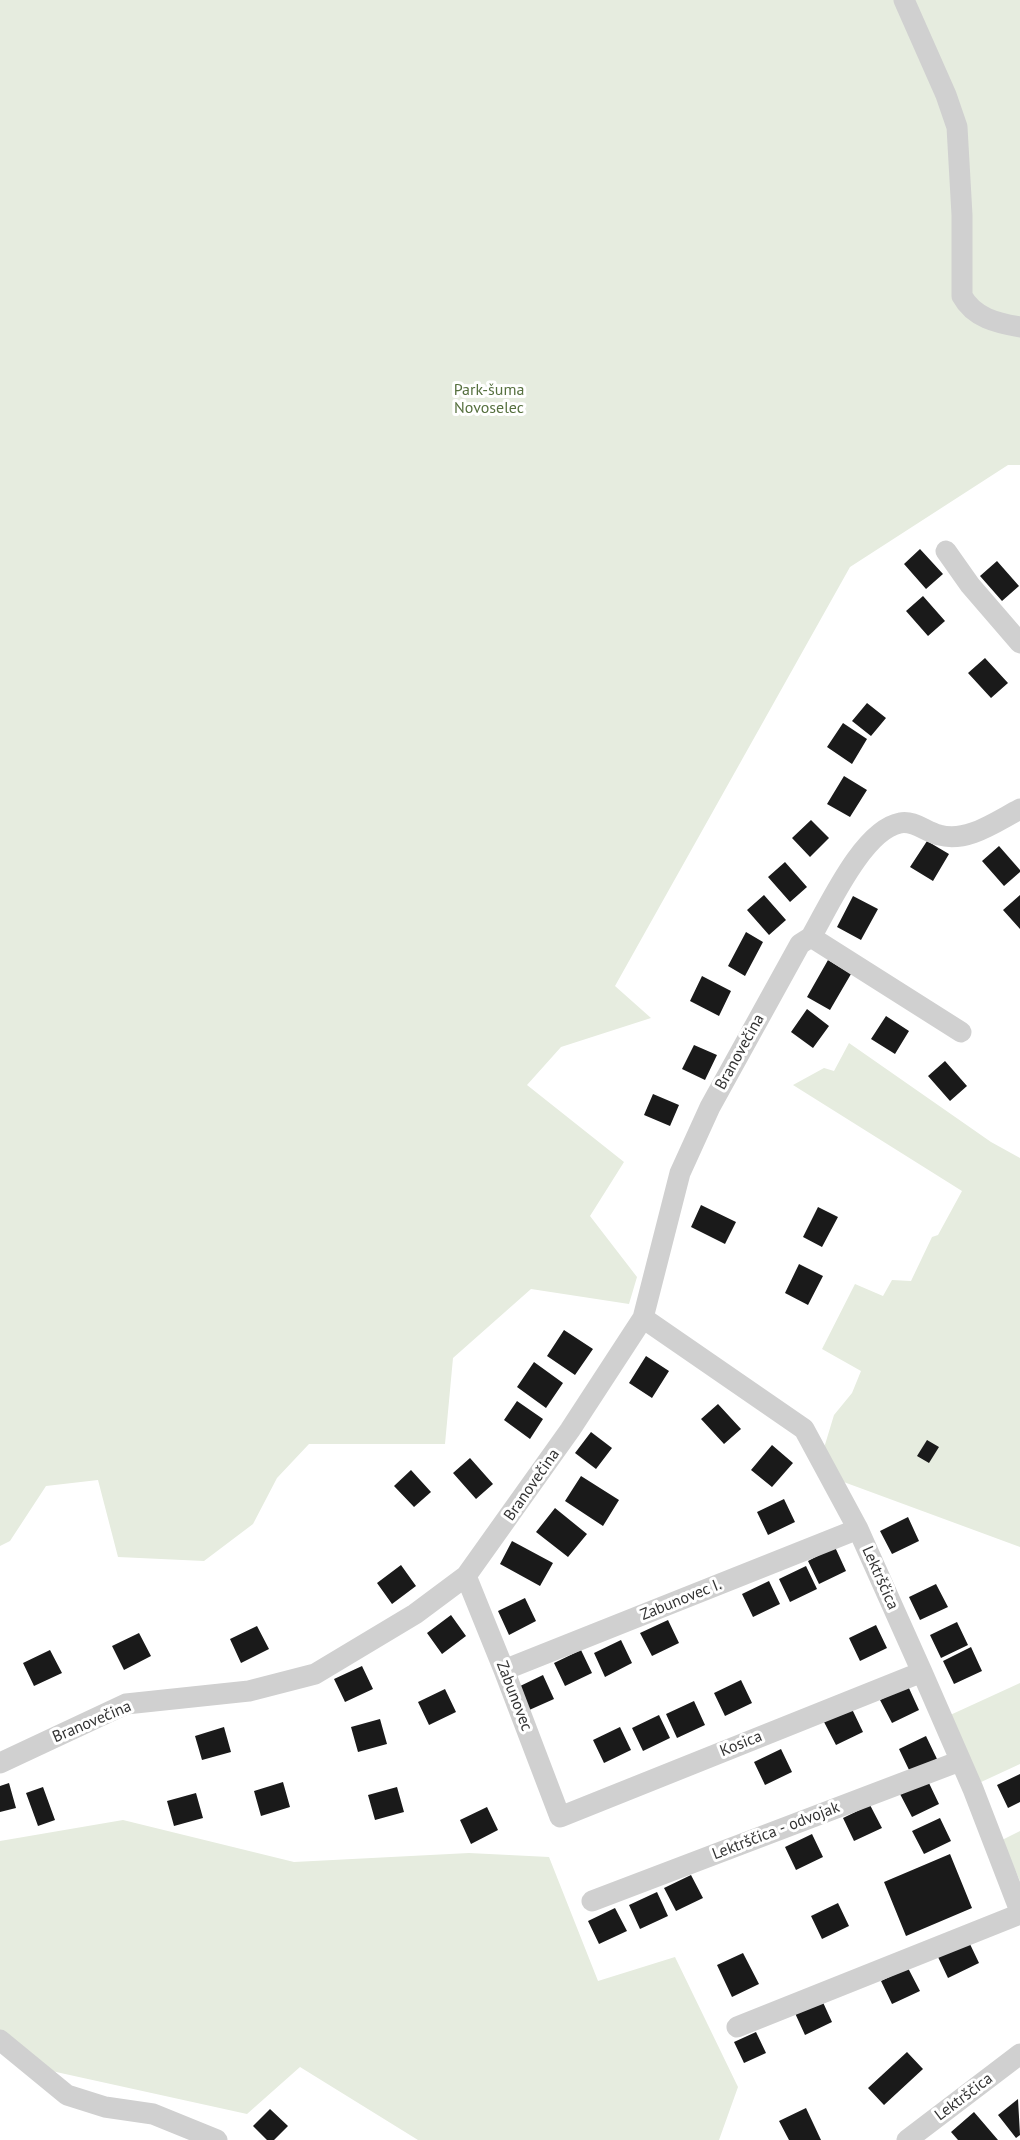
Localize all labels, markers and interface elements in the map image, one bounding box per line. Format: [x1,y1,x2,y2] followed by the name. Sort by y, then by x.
[454,380,524,418] park label: Park-šuma Novoselec
[711,1011,769,1093] street label: Branovečina
[500,1445,564,1525] street label: Branovečina
[858,1543,902,1613] street label: Lektrščica
[638,1575,724,1625] street label: Zabunovec I.
[492,1658,536,1734] street label: Zabunovec
[50,1697,134,1747] street label: Branovečina
[717,1727,765,1761] street label: Kosica
[710,1798,842,1864] street label: Lektrščica - odvojak
[931,2069,997,2125] street label: Lektrščica

